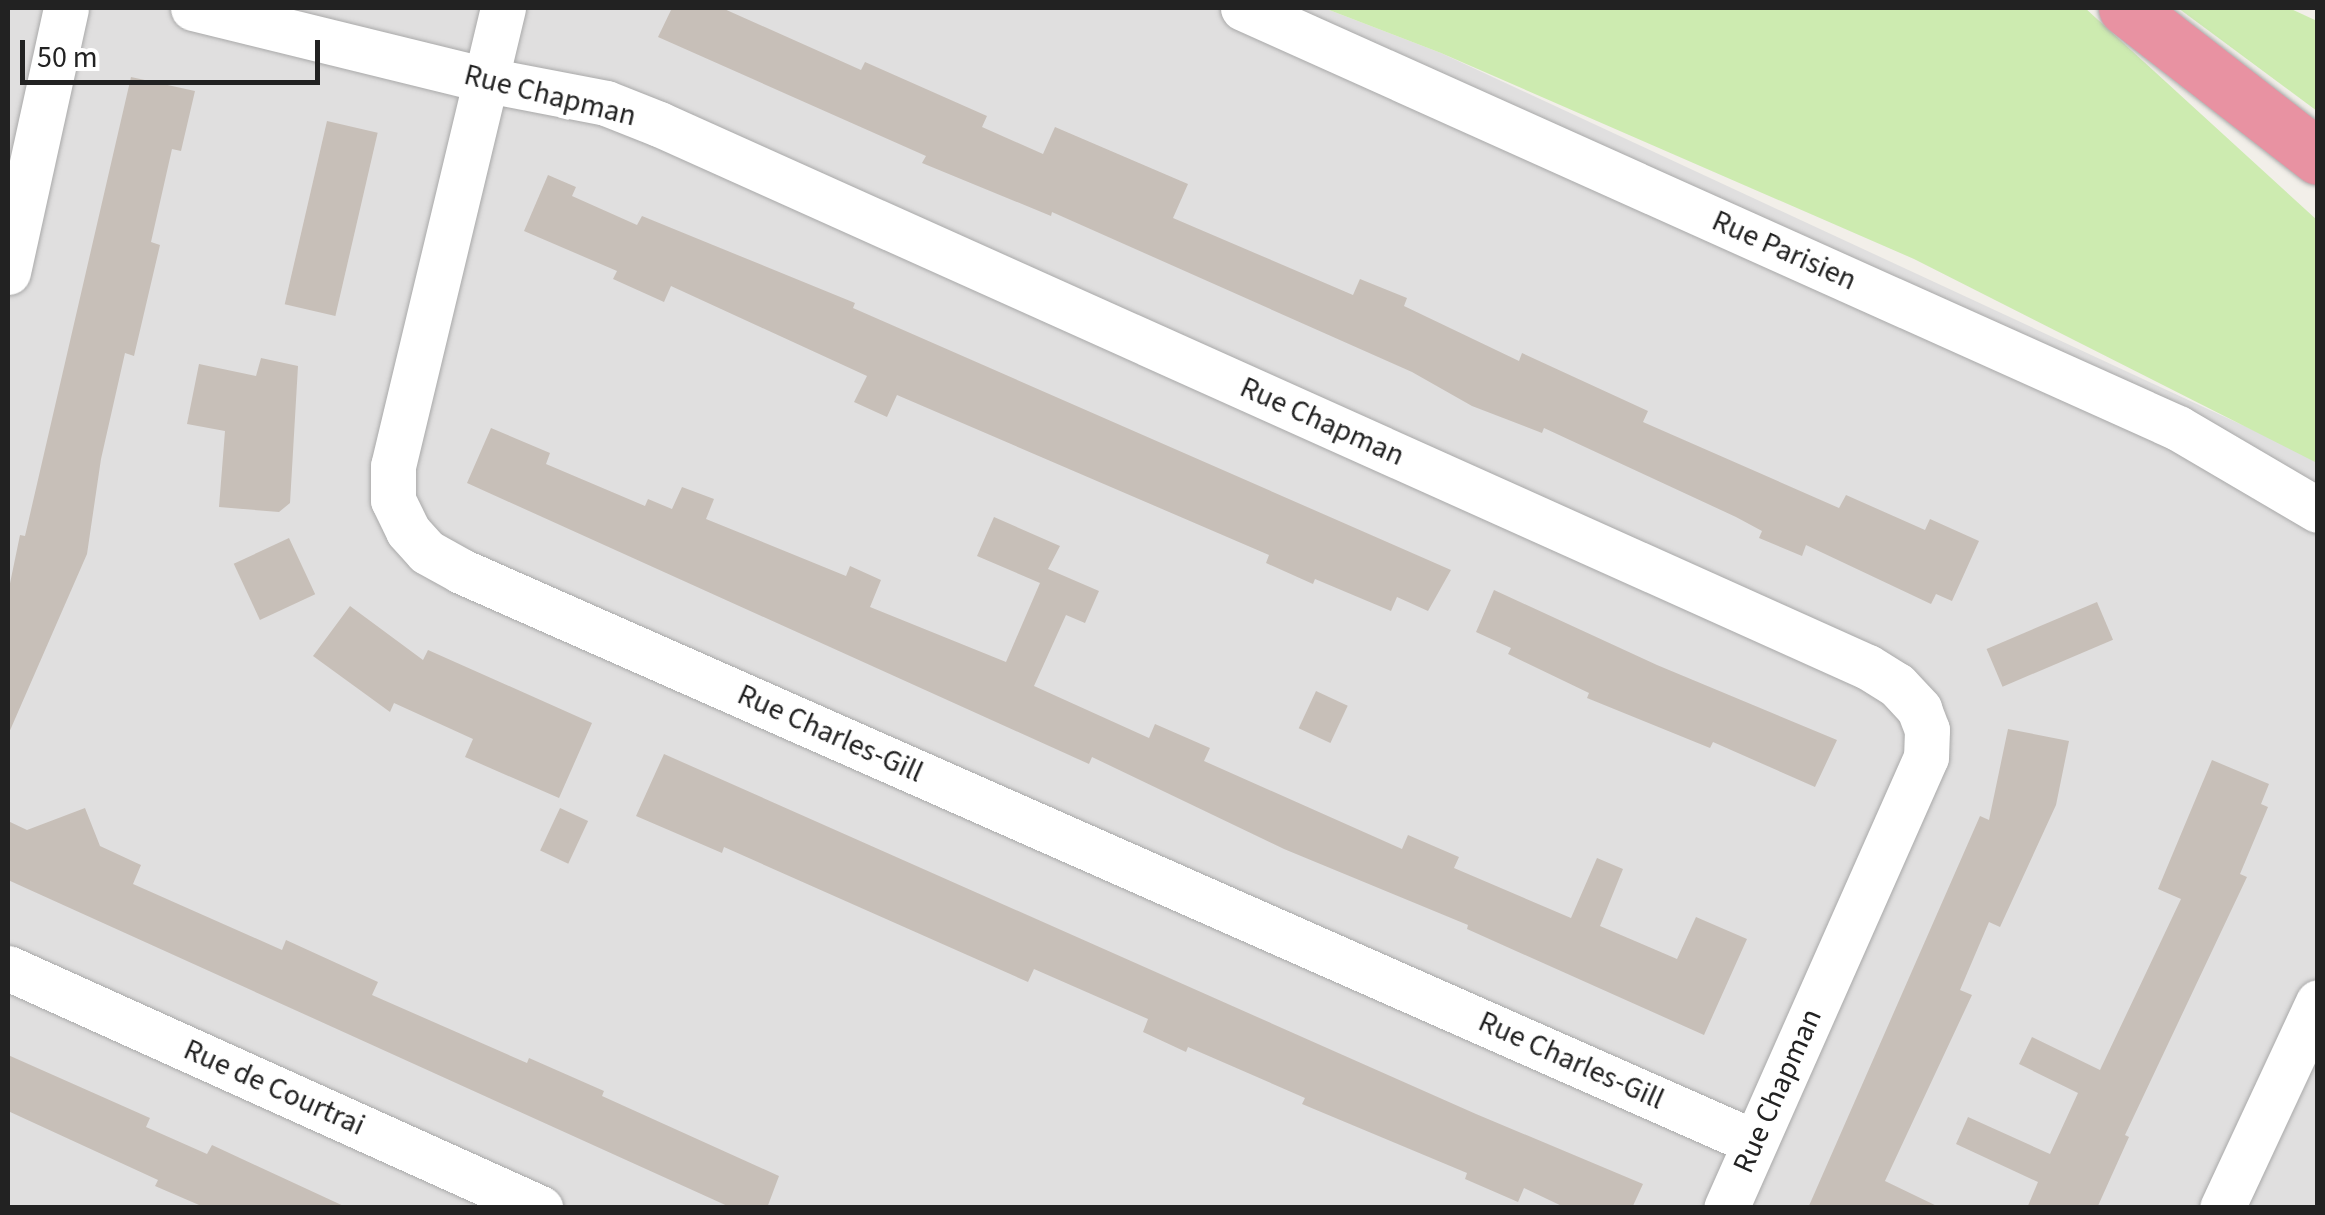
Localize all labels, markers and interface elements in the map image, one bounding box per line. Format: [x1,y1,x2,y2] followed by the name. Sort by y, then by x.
[25,20,325,82] scale bar
[37,36,98,79] text: 50 m
[460,57,640,135] street label: Rue Chapman
[1706,203,1862,299] street label: Rue Parisien
[1234,370,1410,474] street label: Rue Chapman
[732,677,928,791] street label: Rue Charles-Gill
[1726,1003,1830,1179] street label: Rue Chapman
[1473,1004,1669,1118] street label: Rue Charles-Gill
[178,1032,370,1144] street label: Rue de Courtrai

